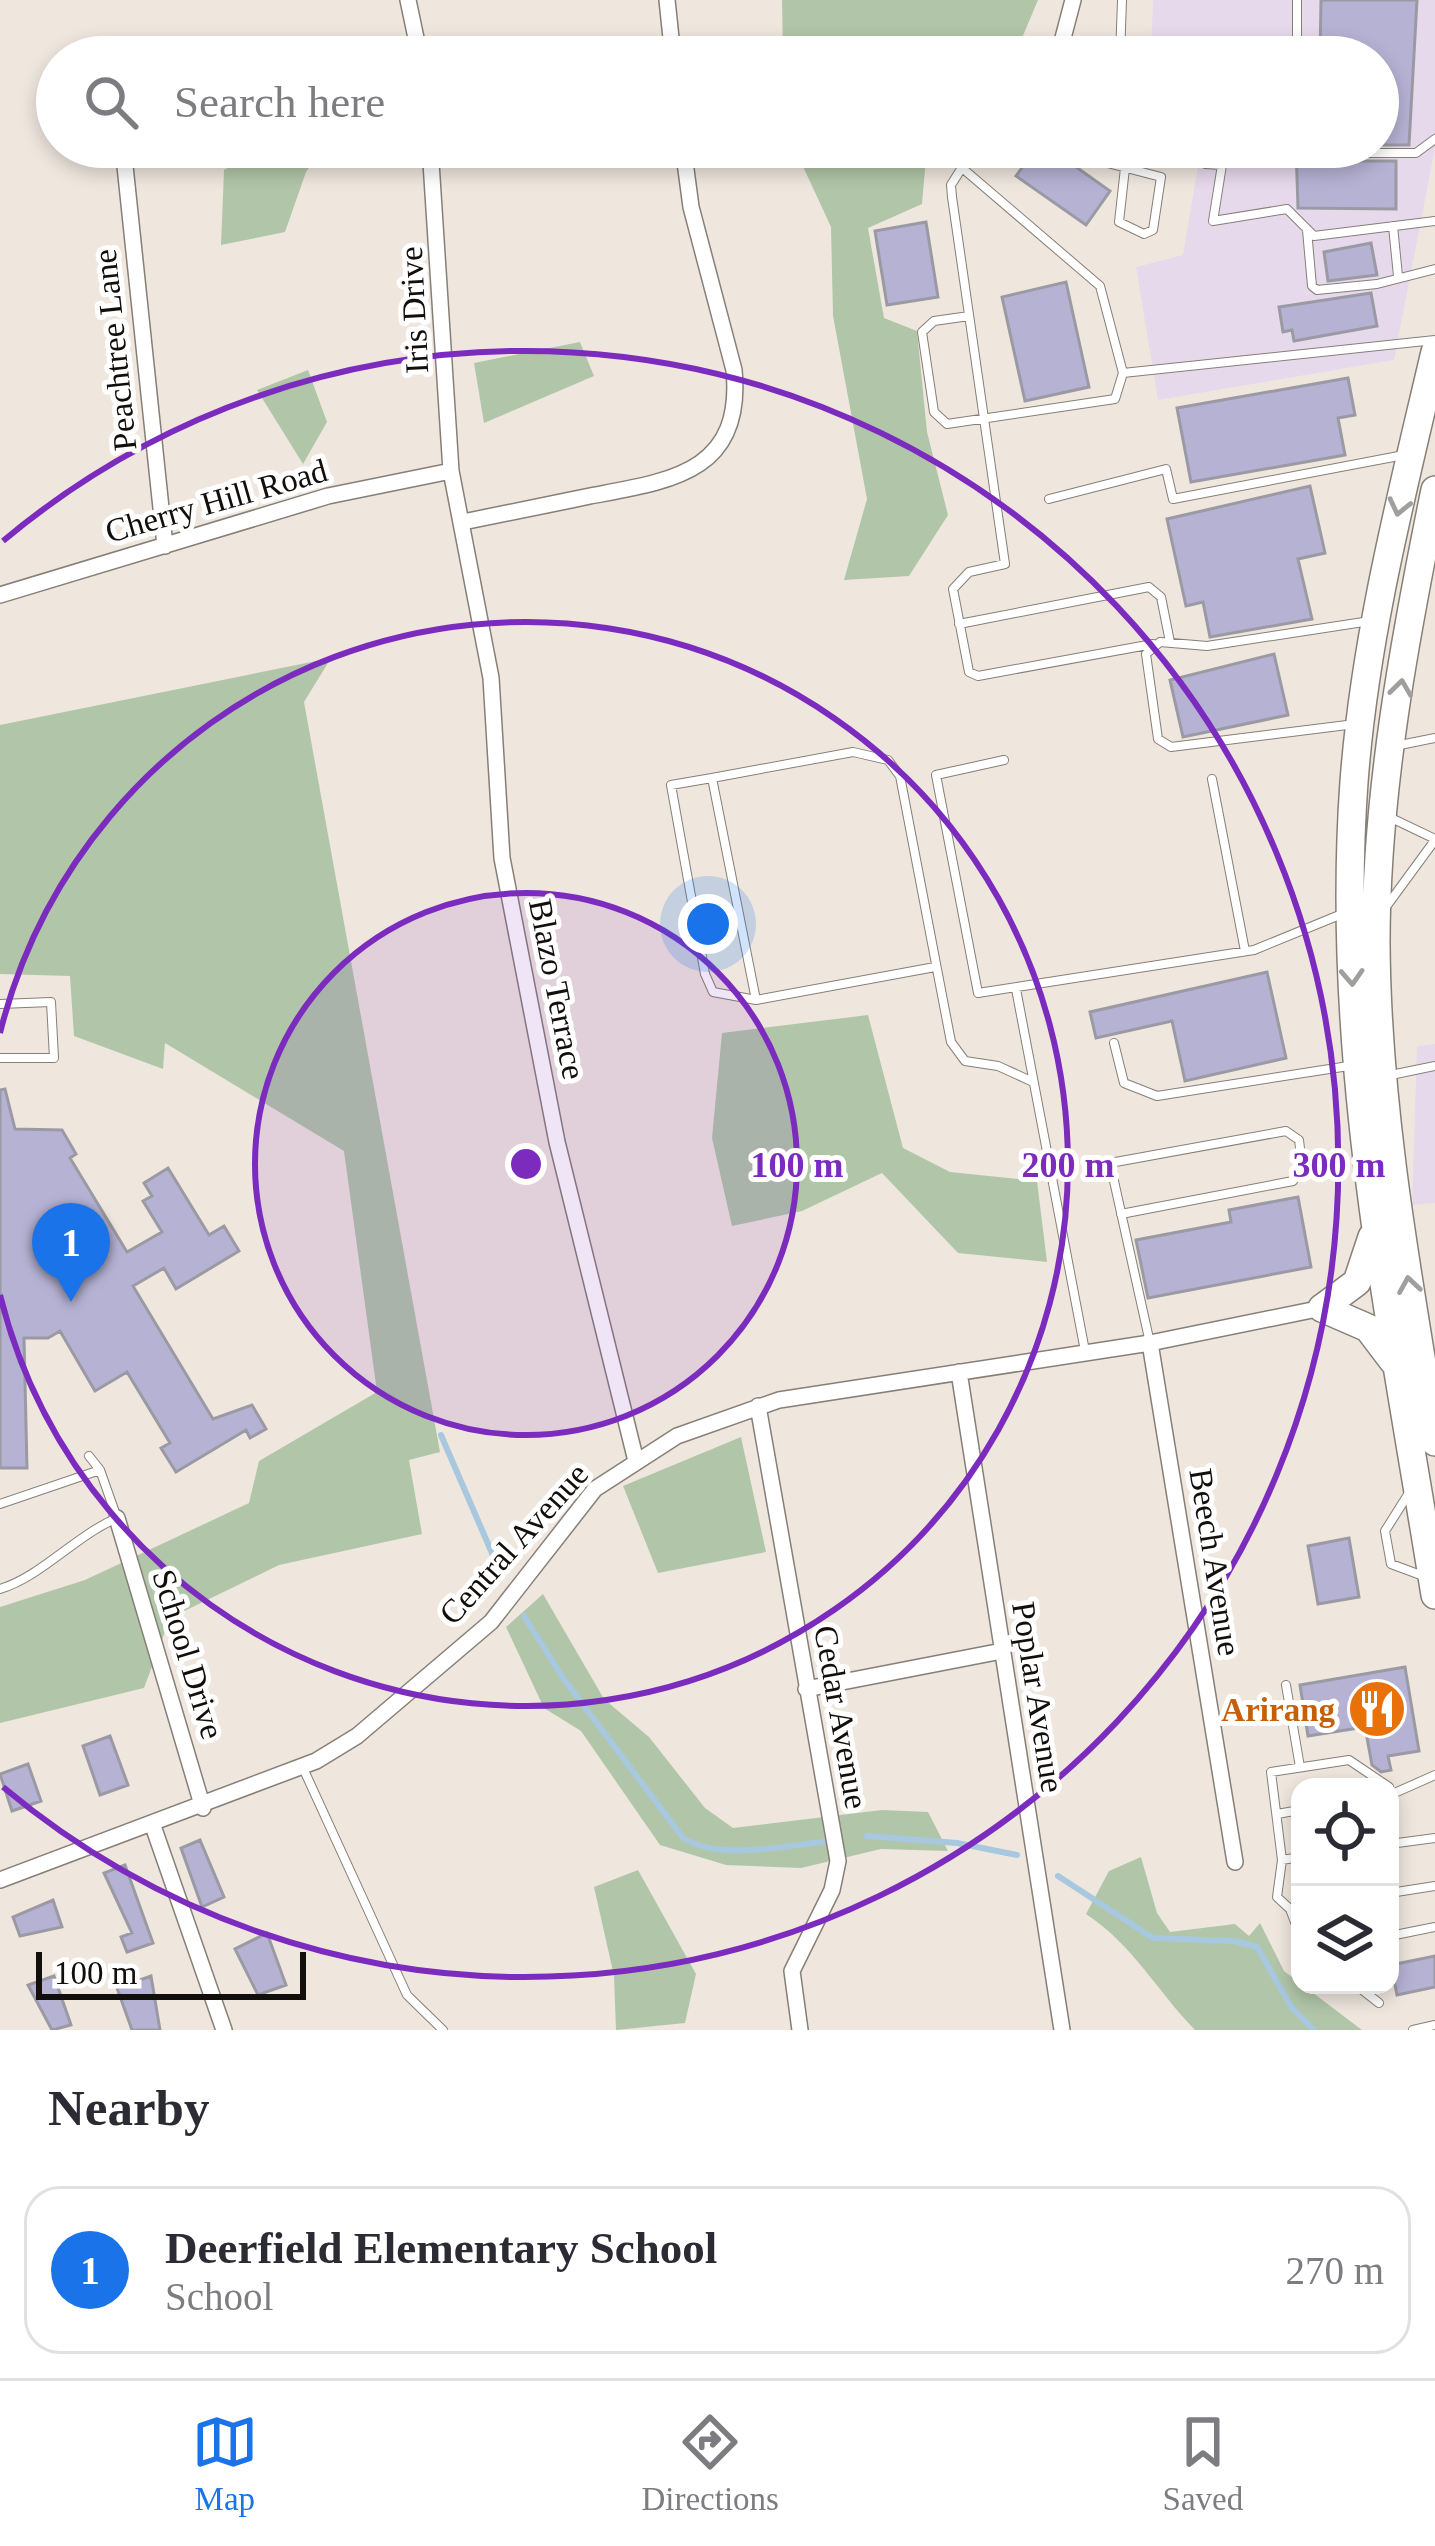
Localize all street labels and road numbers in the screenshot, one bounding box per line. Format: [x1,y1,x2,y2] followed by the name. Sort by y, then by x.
[393,245,435,374] street label: Iris Drive
[87,247,143,452] street label: Peachtree Lane
[101,452,332,550] street label: Cherry Hill Road
[522,896,592,1082] street label: Blazo Terrace
[432,1456,595,1631] street label: Central Avenue
[1182,1466,1248,1658] street label: Beech Avenue
[145,1565,231,1743] street label: School Drive
[1005,1599,1071,1795] street label: Poplar Avenue
[807,1623,875,1812] street label: Cedar Avenue

